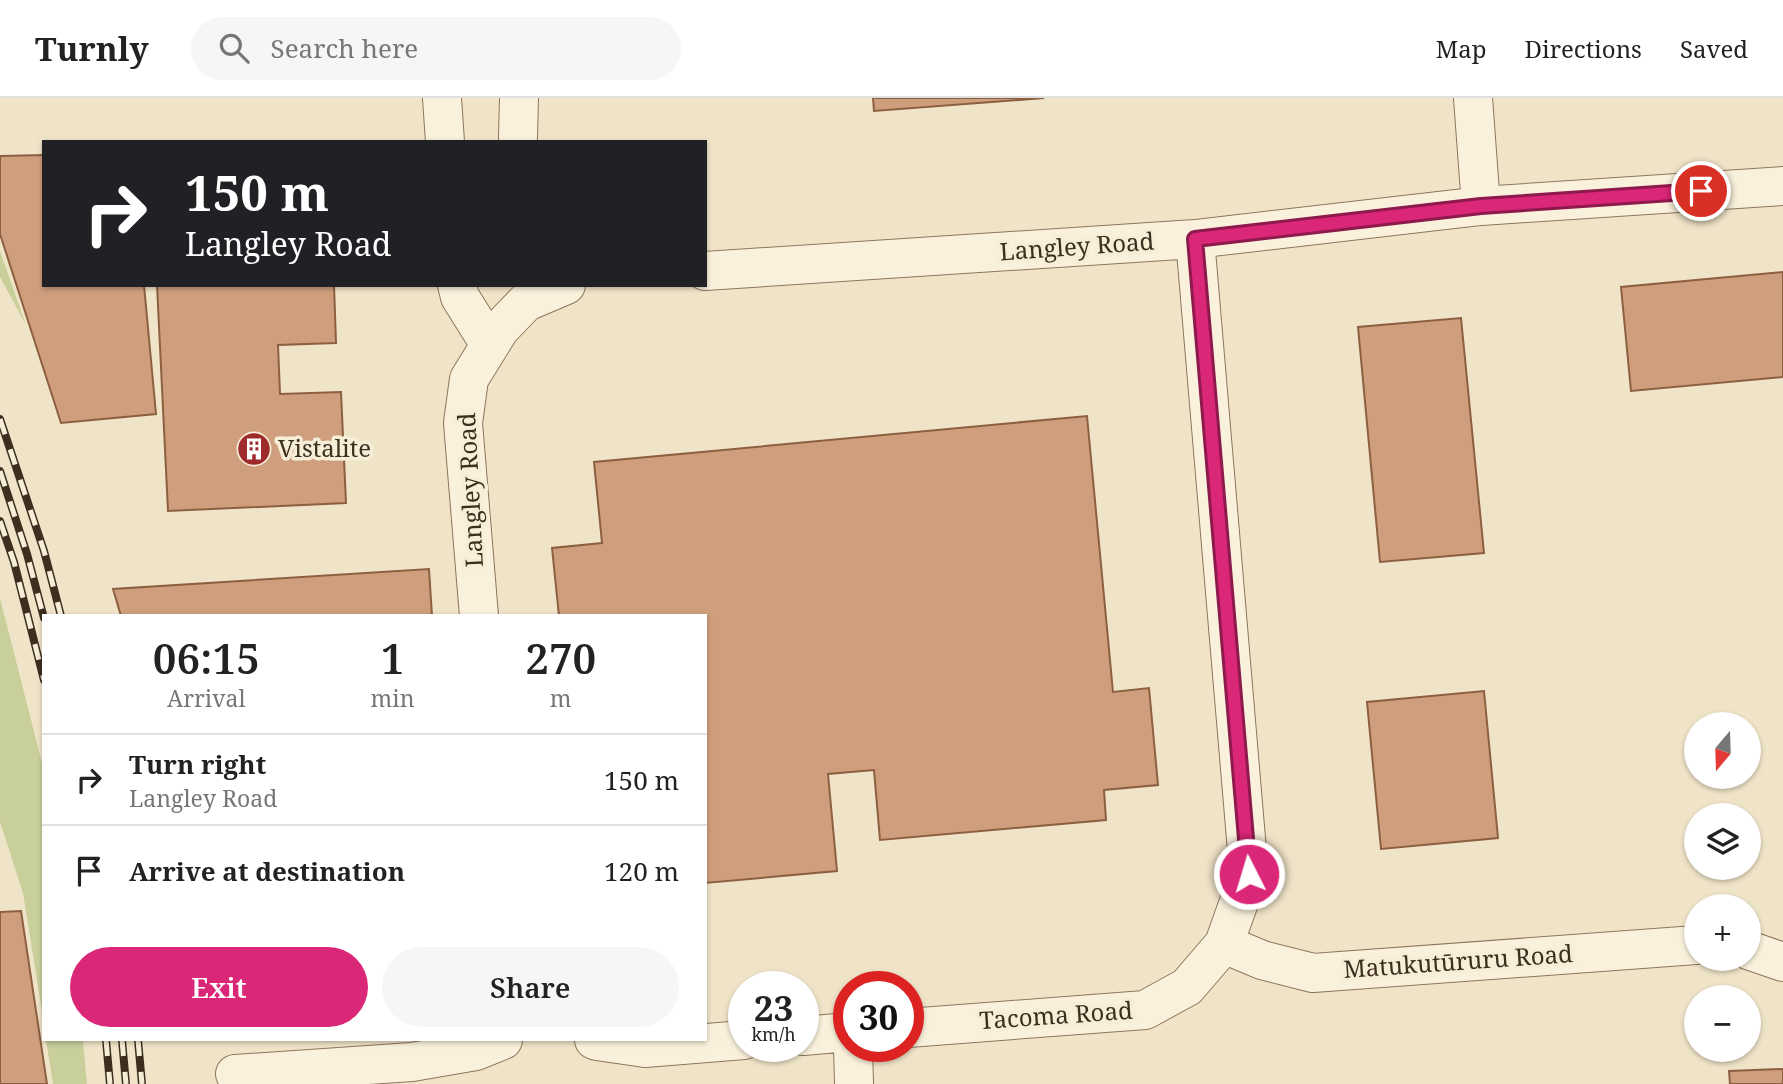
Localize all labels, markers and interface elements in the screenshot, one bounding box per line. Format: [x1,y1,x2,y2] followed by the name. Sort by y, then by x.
[191,17,681,80] search box
[35,26,149,71] text: Turnly
[215,29,253,67] icon: search
[271,30,418,66] text: Search here
[1436,32,1487,65] text: Map
[1525,32,1642,65] text: Directions
[1680,32,1748,65] text: Saved
[185,159,329,225] text: 150 m
[1671,161,1731,221] pin
[70,168,161,259] icon: right
[1682,172,1720,210] icon: arrive
[185,222,391,265] text: Langley Road
[999,224,1156,267] street label: Langley Road
[449,412,490,568] street label: Langley Road
[235,430,273,468] building icon: Vistalite
[278,431,371,464] place label: Vistalite
[153,629,260,686] text: 06:15
[381,629,404,686] text: 1
[525,629,596,686] text: 270
[167,682,246,714] text: Arrival
[371,682,415,714] text: min
[550,682,572,714] text: m
[1684,712,1760,789] north arrow
[1684,712,1761,1062] map controls
[129,746,266,782] text: Turn right
[70,761,108,799] icon: right
[604,762,679,798] text: 150 m
[129,782,277,814] text: Langley Road
[1684,803,1761,880] button: layers
[1212,837,1286,911] position arrow
[70,852,108,890] icon: arrive
[129,853,405,889] text: Arrive at destination
[604,853,679,889] text: 120 m
[1684,894,1761,971] button: +
[1342,936,1574,985] street label: Matukutūruru Road
[70,947,368,1027] button: Exit
[382,947,679,1027] button: Share
[833,971,924,1062] speed limit sign: 30
[754,984,793,1031] text: 23
[1684,985,1761,1062] button: −
[978,993,1134,1036] street label: Tacoma Road
[751,1022,796,1046] text: km/h

